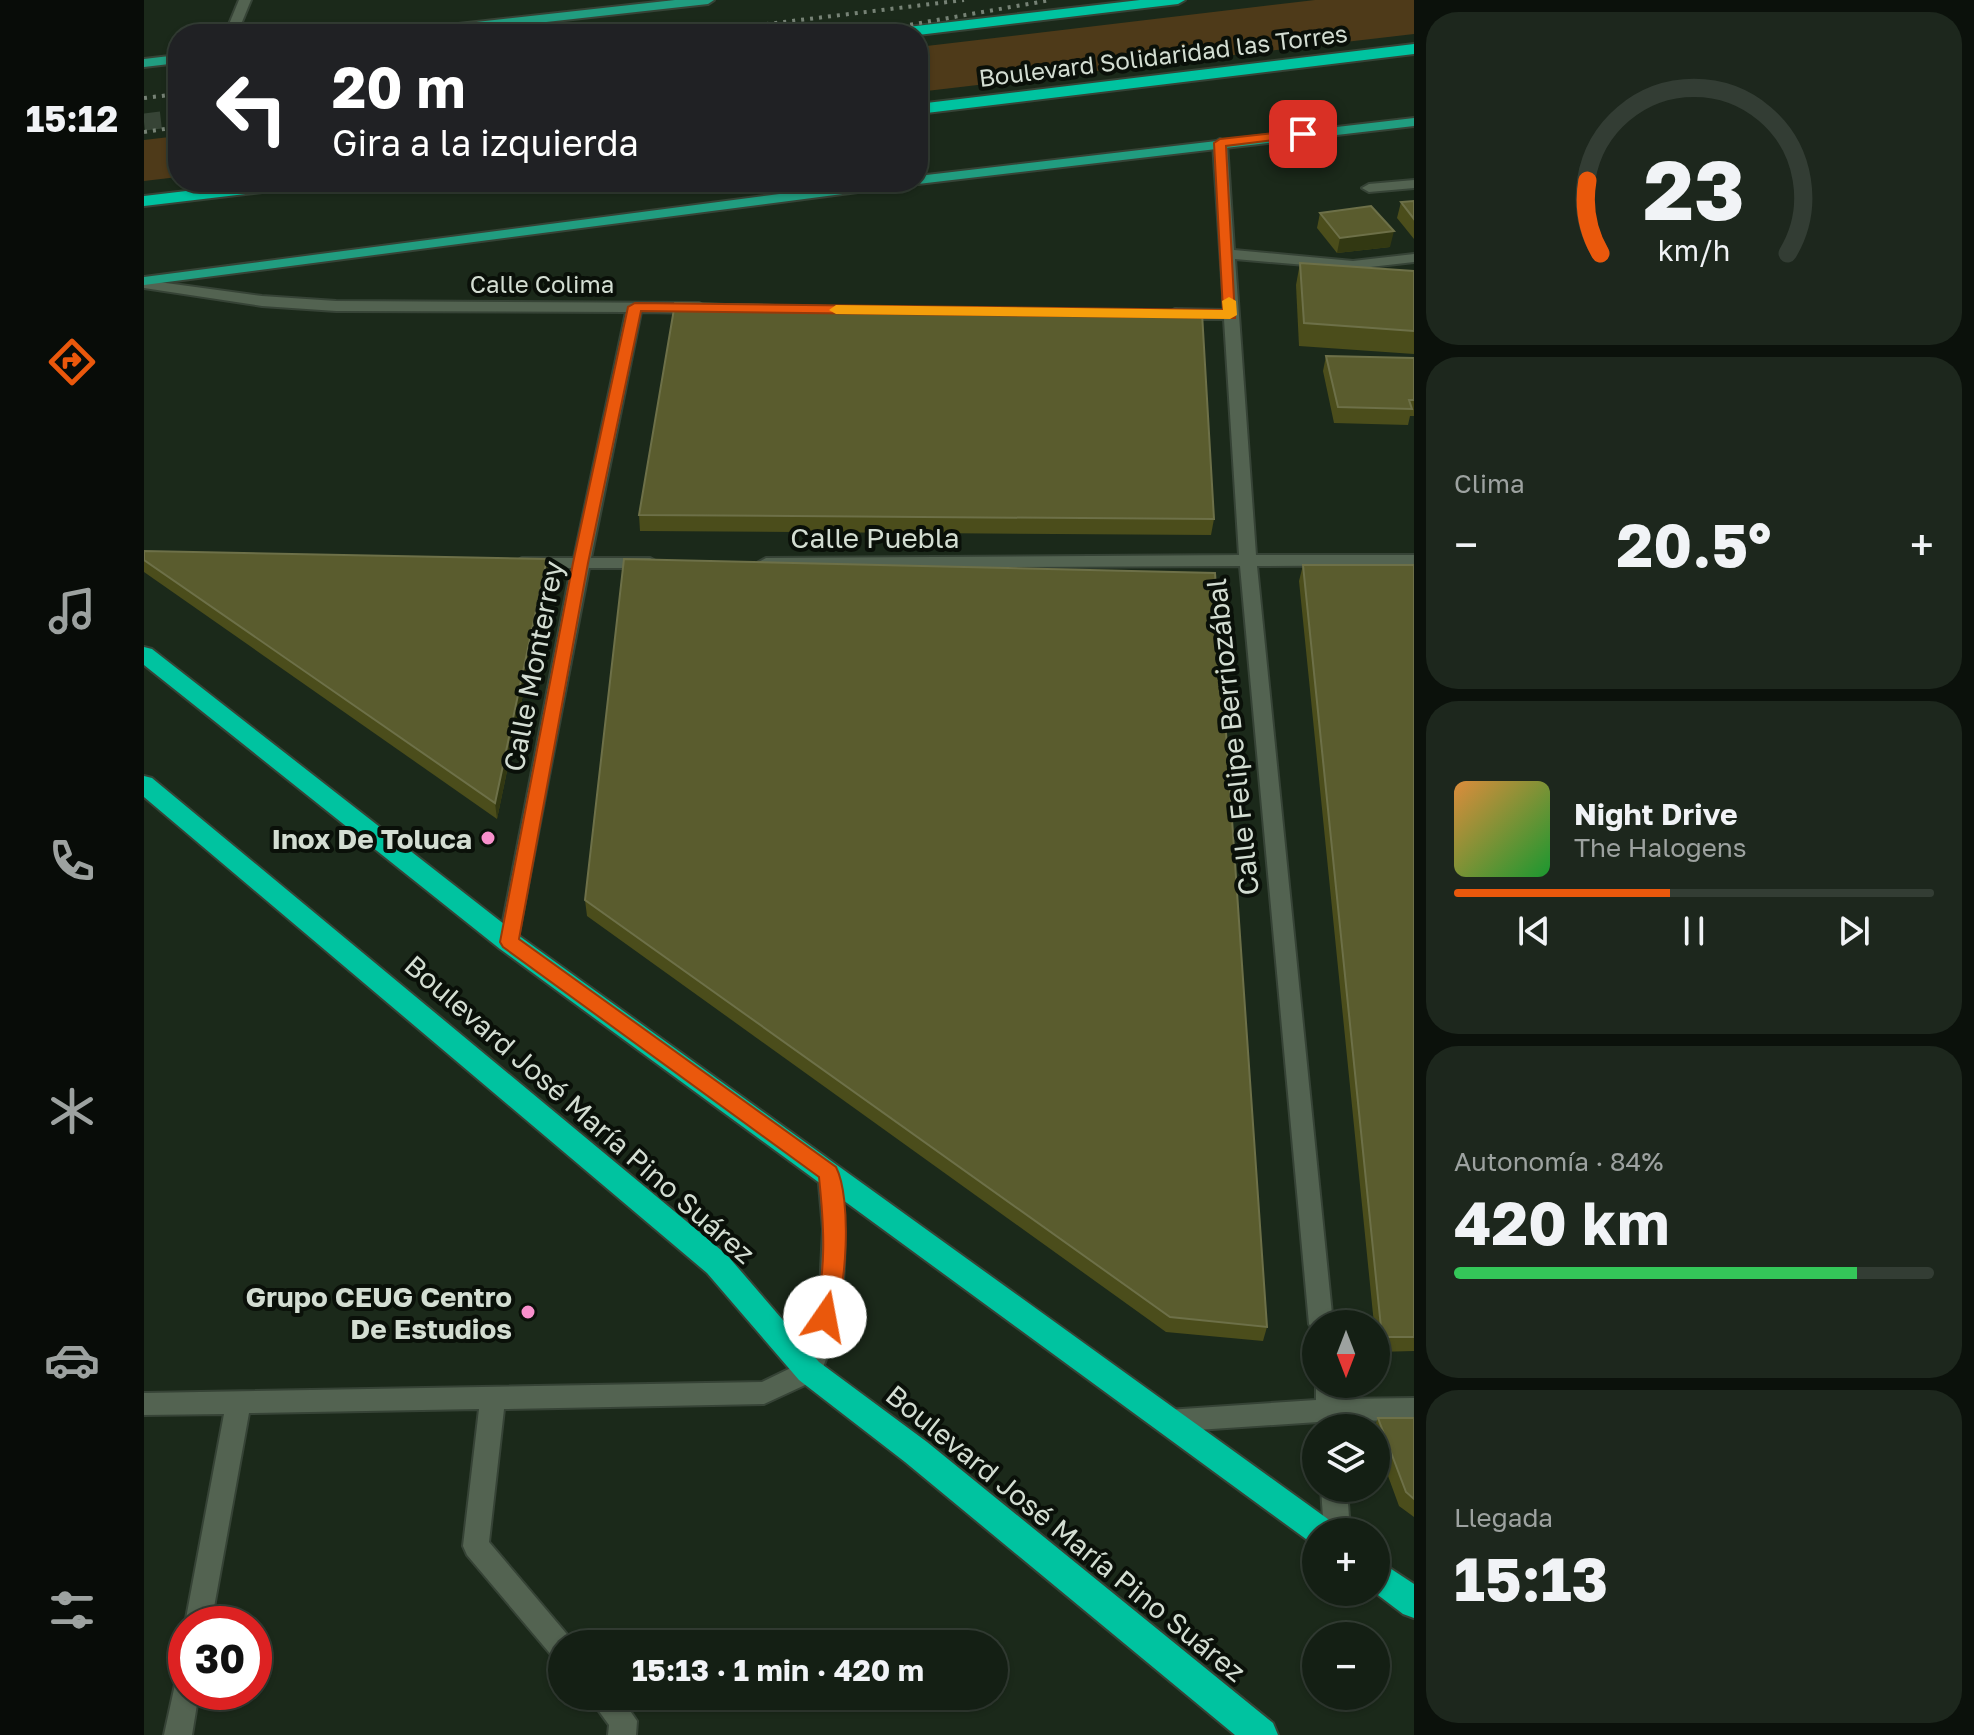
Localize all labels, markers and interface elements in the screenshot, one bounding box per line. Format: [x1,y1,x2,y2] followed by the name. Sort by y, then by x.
[977,18,1349,92] street label: Boulevard Solidaridad las Torres
[332,53,466,120] text: 20 m
[200,56,304,160] icon: left
[26,97,118,140] text: 15:12
[1269,100,1337,168] pin
[1281,112,1325,156] icon: arrive
[332,121,639,164] text: Gira a la izquierda
[1643,138,1745,238] text: 23
[1658,233,1730,267] text: km/h
[470,269,614,298] street label: Calle Colima
[44,334,100,390] icon: directions
[1454,468,1525,499] text: Clima
[1617,508,1771,580] text: 20.5°
[1454,518,1478,571] text: −
[1910,518,1934,571] text: +
[790,521,960,554] street label: Calle Puebla
[496,558,570,774] street label: Calle Monterrey
[1199,577,1265,897] street label: Calle Felipe Berriozábal
[44,583,100,639] icon: music
[1574,796,1738,832] text: Night Drive
[271,822,472,855] place label: Inox De Toluca
[479,829,497,847] marker: Inox De Toluca
[1574,832,1747,863] text: The Halogens
[44,833,100,889] icon: phone
[1512,909,1556,953] icon: previous
[1672,909,1716,953] icon: pause
[1832,909,1876,953] icon: next
[398,948,762,1270] street label: Boulevard José María Pino Suárez
[44,1083,100,1139] icon: climate
[1454,1146,1663,1177] text: Autonomía · 84%
[1454,1186,1669,1258] text: 420 km
[783,1275,867,1359] position arrow
[246,1280,512,1345] place label: Grupo CEUG Centro De Estudios
[519,1303,537,1321] marker: Grupo CEUG Centro De Estudios
[1302,1310,1390,1398] north arrow
[1302,1310,1390,1710] map controls
[44,1332,100,1388] icon: car
[880,1378,1252,1688] street label: Boulevard José María Pino Suárez
[1302,1414,1390,1502] button: layers
[1454,1502,1553,1533] text: Llegada
[1302,1518,1390,1606] button: +
[1454,1542,1608,1614] text: 15:13
[44,1582,100,1638] icon: filters
[168,1606,272,1710] speed limit sign: 30
[1302,1622,1390,1710] button: −
[632,1652,924,1688] text: 15:13 · 1 min · 420 m

